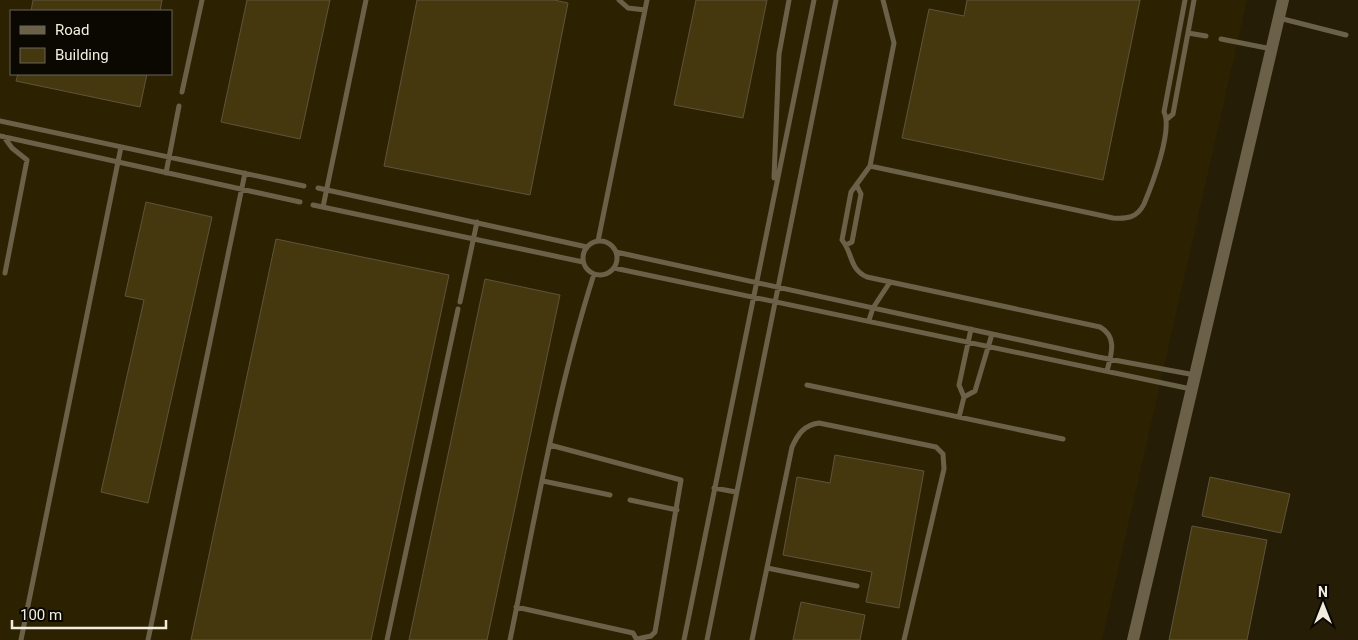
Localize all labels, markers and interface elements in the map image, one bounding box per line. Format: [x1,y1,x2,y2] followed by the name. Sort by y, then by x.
[10,10,172,75] legend
[55,21,89,39] text: Road
[55,46,109,64] text: Building
[1298,580,1348,630] north arrow
[1318,584,1328,600] text: N
[12,598,166,630] scale bar
[20,606,62,624] text: 100 m

